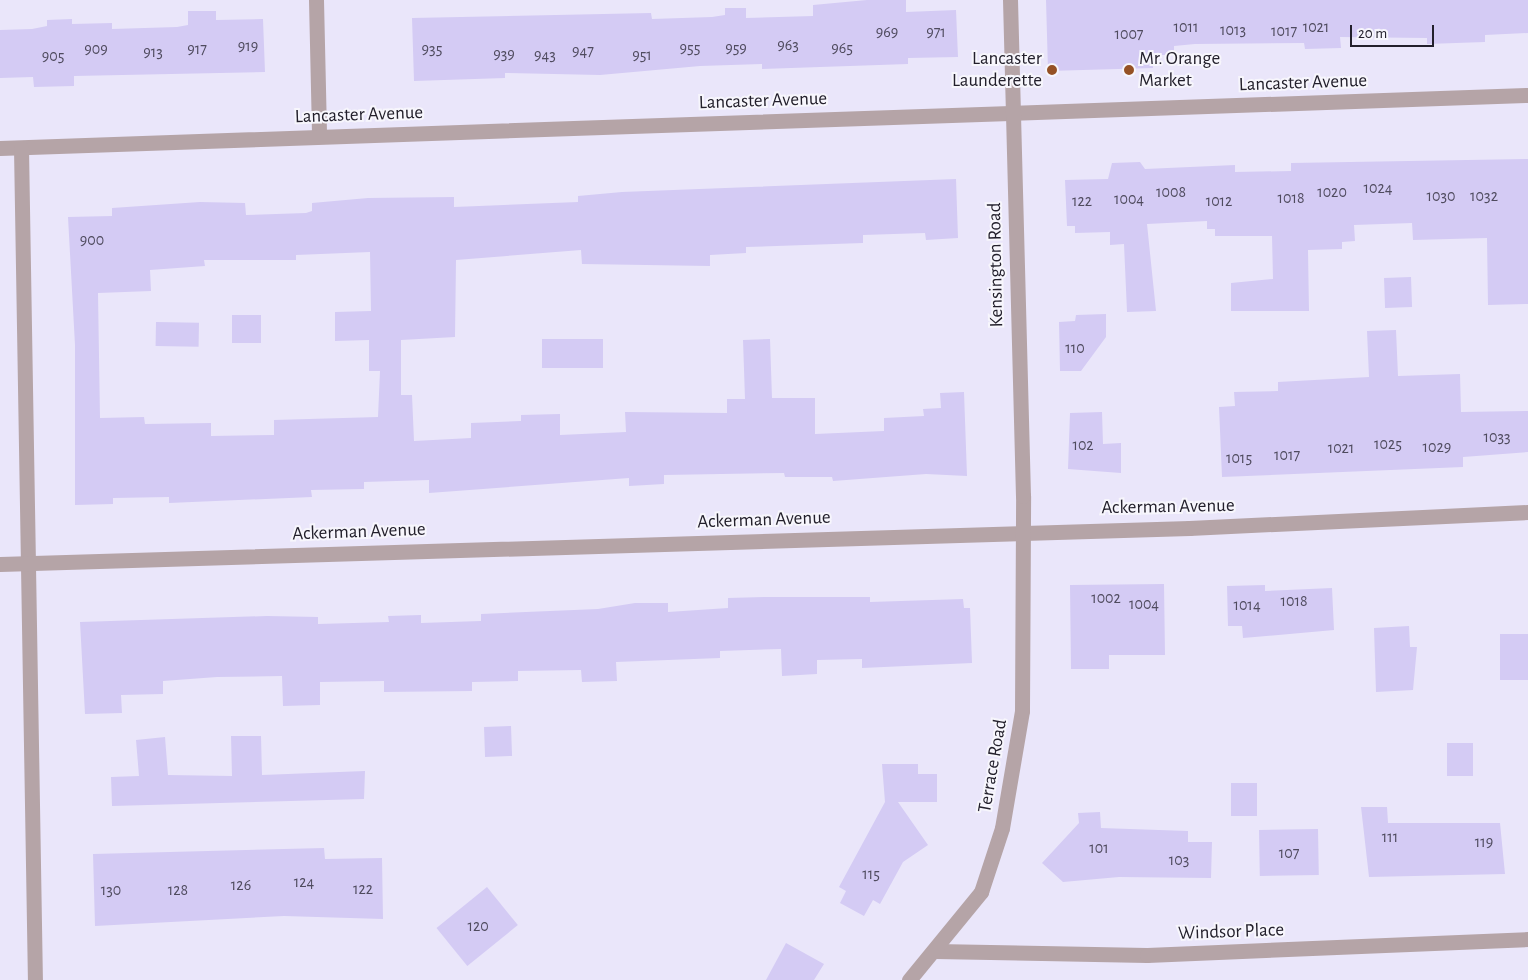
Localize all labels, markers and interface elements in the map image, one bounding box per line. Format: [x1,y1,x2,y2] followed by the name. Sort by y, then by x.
[1353,15,1437,47] scale bar
[1174,17,1198,37] house number: 1011
[1303,17,1329,37] house number: 1021
[1220,20,1246,40] house number: 1013
[1271,21,1297,41] house number: 1017
[876,22,898,42] house number: 969
[926,22,946,42] house number: 971
[1114,24,1144,44] house number: 1007
[1358,26,1387,41] text: 20 m
[777,35,799,55] house number: 963
[238,36,258,56] house number: 919
[680,38,700,58] house number: 955
[725,38,747,58] house number: 959
[831,38,853,58] house number: 965
[84,39,108,59] house number: 909
[187,39,207,59] house number: 917
[422,39,442,59] house number: 935
[572,41,594,61] house number: 947
[143,42,163,62] house number: 913
[493,44,515,64] house number: 939
[534,45,556,65] house number: 943
[632,45,652,65] house number: 951
[42,46,64,66] house number: 905
[952,48,1042,92] place label: Lancaster Launderette
[1139,48,1220,92] place label: Mr. Orange Market
[1046,64,1058,76] marker: Lancaster Launderette
[1123,64,1135,76] marker: Mr. Orange Market
[1238,69,1368,97] street label: Lancaster Avenue
[698,87,828,115] street label: Lancaster Avenue
[294,101,424,129] street label: Lancaster Avenue
[1364,178,1392,198] house number: 1024
[1156,182,1186,202] house number: 1008
[1317,182,1347,202] house number: 1020
[1427,186,1455,206] house number: 1030
[1470,186,1498,206] house number: 1032
[1277,188,1305,208] house number: 1018
[1114,189,1144,209] house number: 1004
[1072,191,1092,211] house number: 122
[1206,191,1232,211] house number: 1012
[984,202,1008,328] street label: Kensington Road
[80,230,104,250] house number: 900
[1065,338,1085,358] house number: 110
[1483,427,1511,447] house number: 1033
[1374,434,1402,454] house number: 1025
[1072,435,1094,455] house number: 102
[1423,437,1451,457] house number: 1029
[1328,438,1354,458] house number: 1021
[1274,445,1300,465] house number: 1017
[1226,448,1252,468] house number: 1015
[1101,494,1235,520] street label: Ackerman Avenue
[697,506,831,534] street label: Ackerman Avenue
[292,518,426,546] street label: Ackerman Avenue
[1091,588,1121,608] house number: 1002
[1280,591,1308,611] house number: 1018
[1129,594,1159,614] house number: 1004
[1233,595,1261,615] house number: 1014
[974,717,1012,815] street label: Terrace Road
[1382,827,1398,847] house number: 111
[1475,832,1493,852] house number: 119
[1089,838,1109,858] house number: 101
[1279,843,1299,863] house number: 107
[1169,850,1189,870] house number: 103
[862,864,880,884] house number: 115
[294,872,314,892] house number: 124
[231,875,251,895] house number: 126
[353,879,373,899] house number: 122
[101,880,121,900] house number: 130
[168,880,188,900] house number: 128
[467,916,489,936] house number: 120
[1178,919,1284,945] street label: Windsor Place

